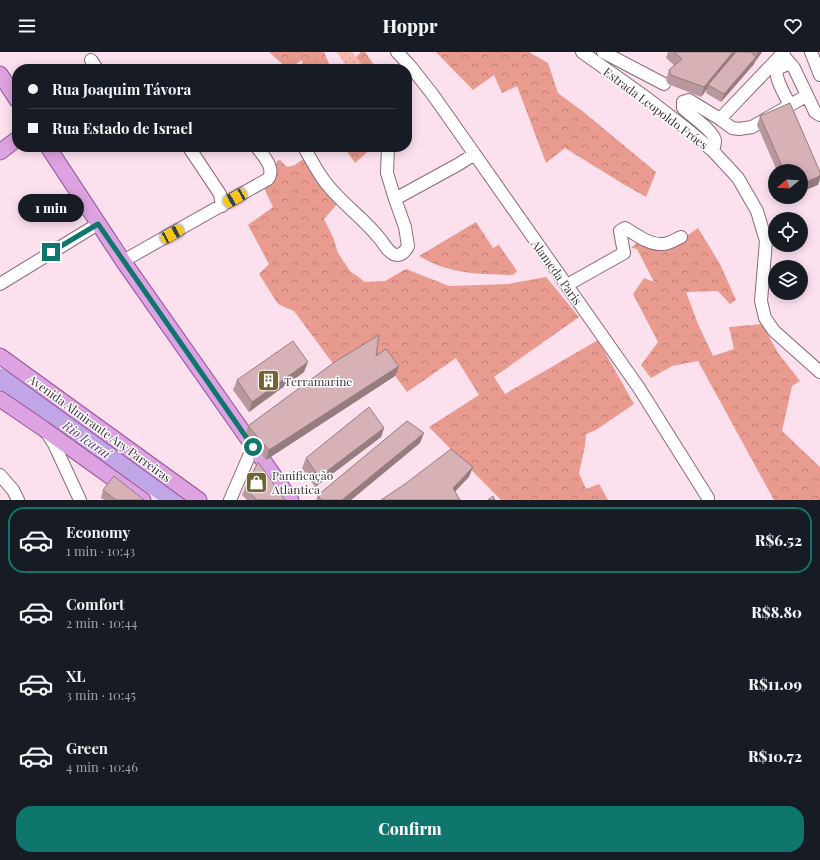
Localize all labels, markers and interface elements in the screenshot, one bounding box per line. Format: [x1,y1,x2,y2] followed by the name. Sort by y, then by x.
[383,14,437,38] text: Hoppr
[16,15,38,37] icon: menu
[782,15,804,37] icon: heart
[600,63,712,153] street label: Estrada Leopoldo Fróes
[52,79,191,99] text: Rua Joaquim Távora
[52,118,193,138] text: Rua Estado de Israel
[768,164,808,204] north arrow
[768,164,808,300] map controls
[222,187,248,209] car
[18,194,84,222] callout: 1 min
[35,199,67,216] text: 1 min
[768,212,808,252] button: locate
[159,223,185,245] car
[527,235,586,308] street label: Alameda Paris
[42,243,60,261] route end
[768,260,808,300] button: layers
[256,368,282,394] building icon: Terramarine
[24,370,175,485] street label: Avenida Almirante Ary Parreiras
[284,373,352,389] place label: Terramarine
[59,416,116,463] water label: Rio Icaraí
[244,438,262,456] route start
[271,467,334,497] place label: Panificação Atlantica
[244,469,270,495] shop icon: Panificação Atlantica
[18,522,54,558] icon: car
[66,522,130,542] text: Economy
[755,530,802,550] text: R$6.52
[66,542,135,559] text: 1 min · 10:43
[18,594,54,630] icon: car
[66,594,124,614] text: Comfort
[751,602,802,622] text: R$8.80
[66,614,137,631] text: 2 min · 10:44
[18,666,54,702] icon: car
[66,666,86,686] text: XL
[748,674,802,694] text: R$11.09
[66,686,136,703] text: 3 min · 10:45
[18,738,54,774] icon: car
[66,738,108,758] text: Green
[748,746,802,766] text: R$10.72
[66,758,138,775] text: 4 min · 10:46
[16,806,804,852] button: Confirm

